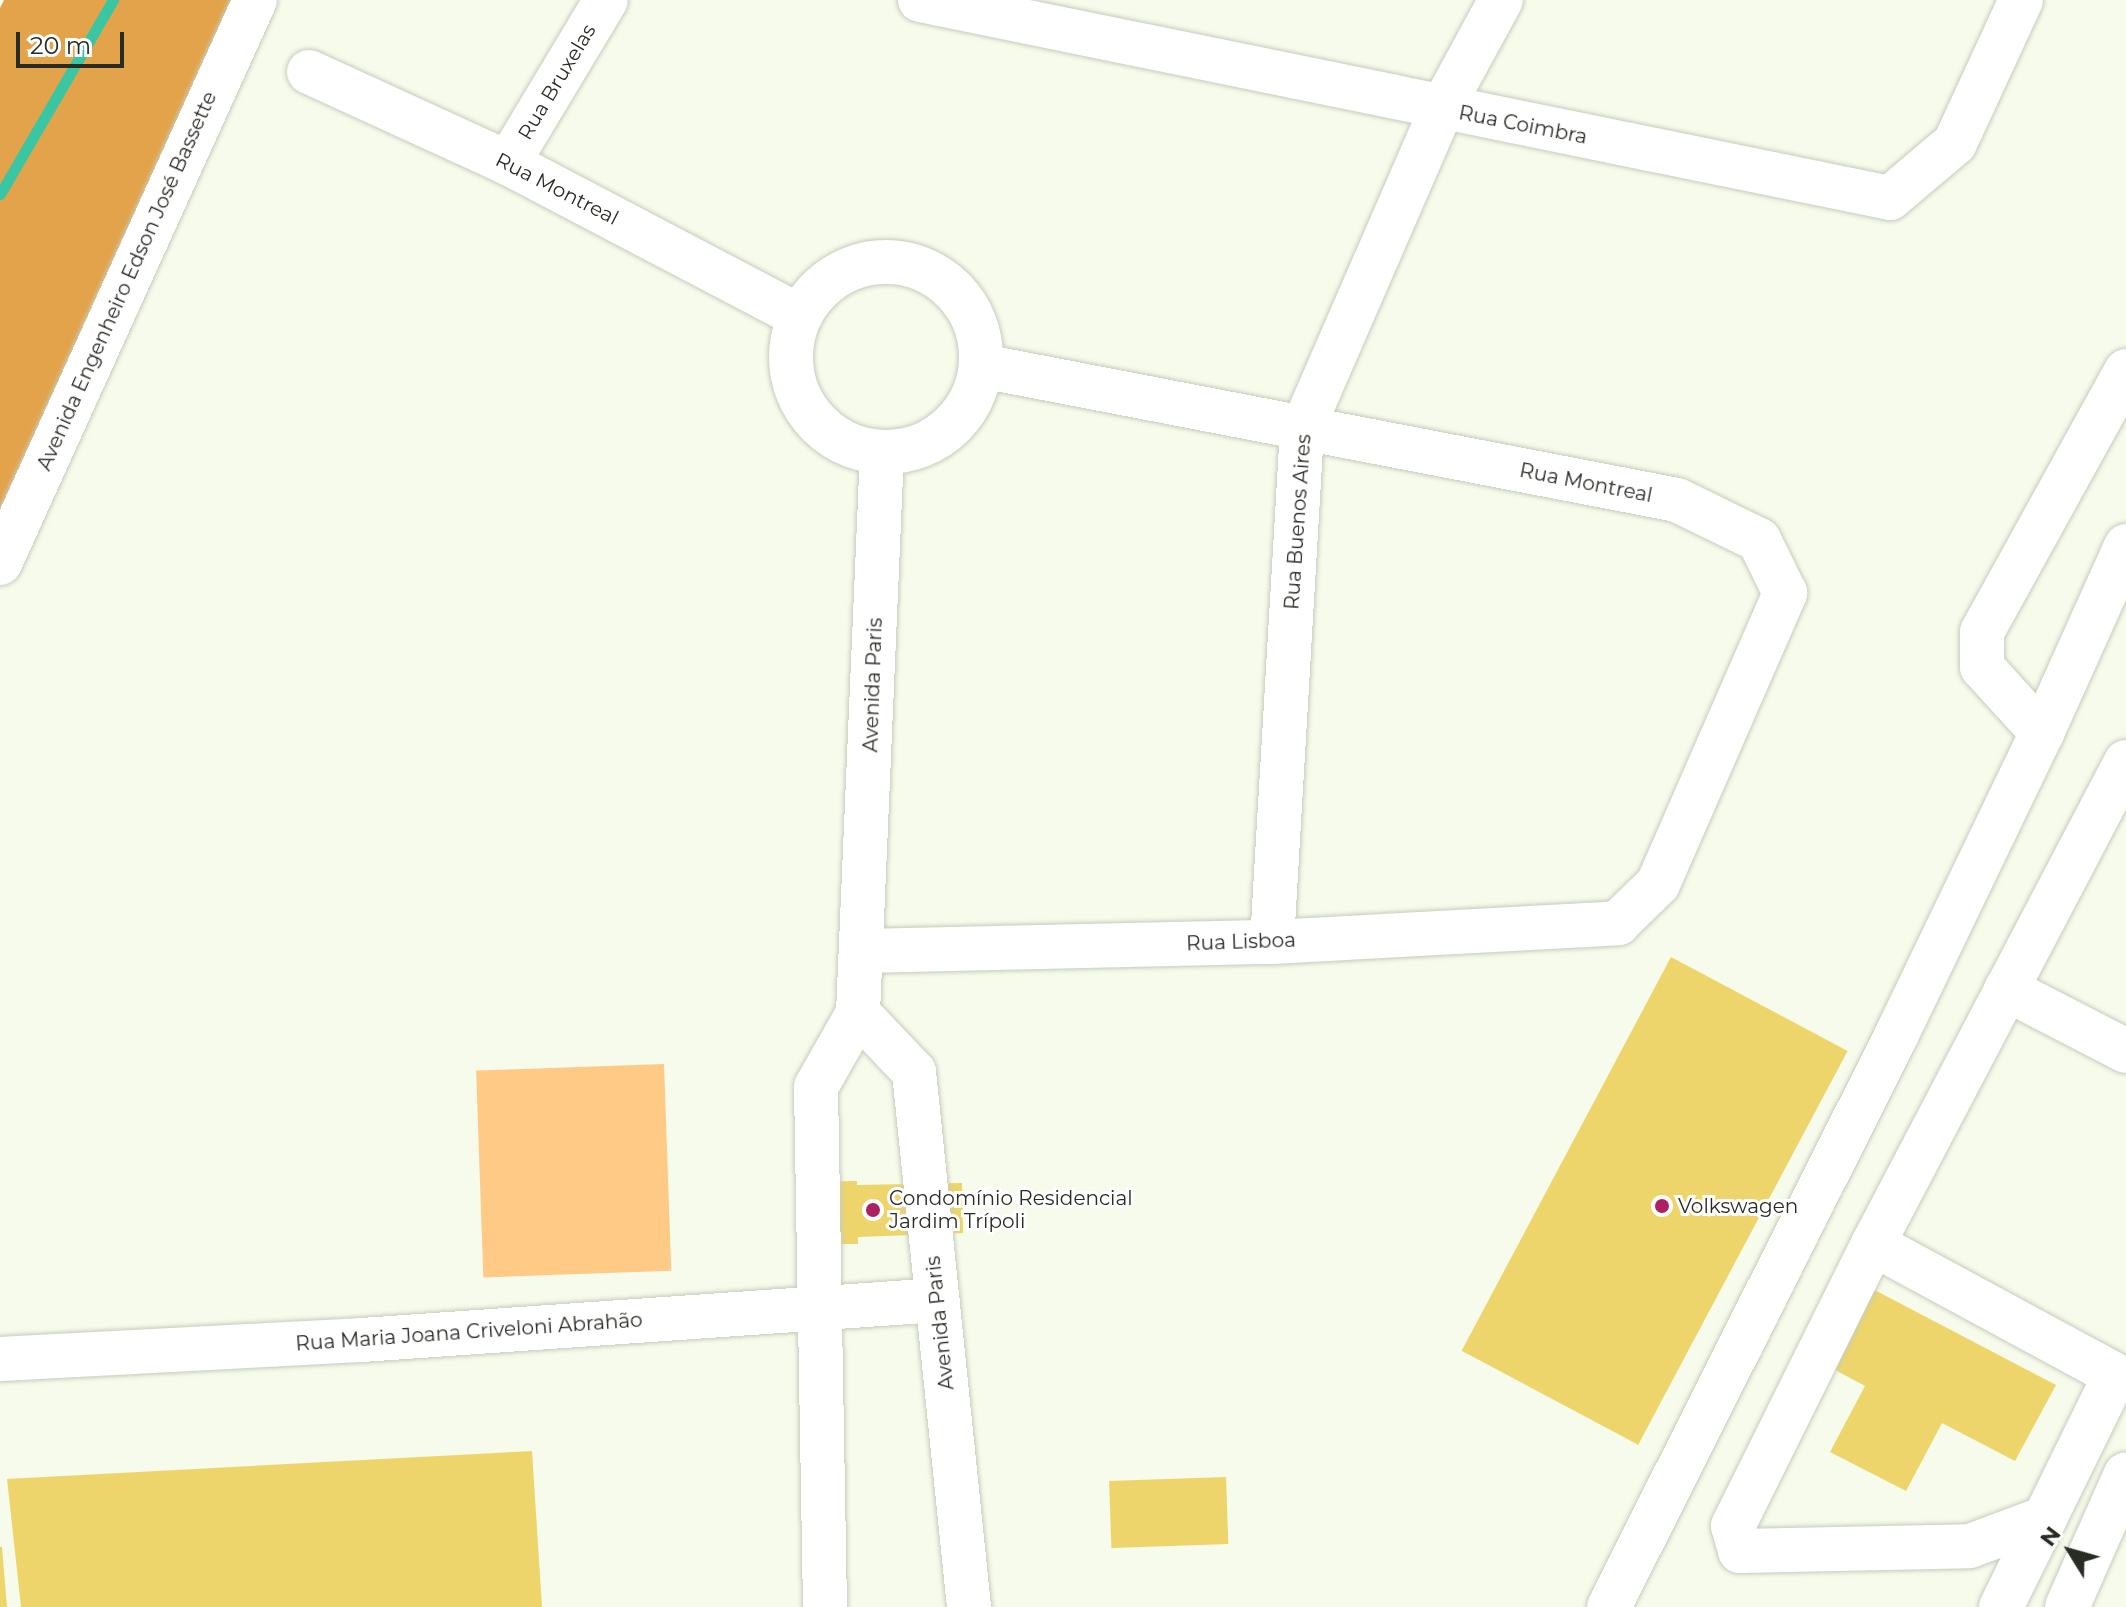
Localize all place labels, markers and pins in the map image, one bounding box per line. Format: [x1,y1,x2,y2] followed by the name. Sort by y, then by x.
[889,1186,1133,1233] place label: Condomínio Residencial Jardim Trípoli
[1678,1194,1798,1218] place label: Volkswagen
[1653,1197,1671,1215] marker: Volkswagen
[864,1201,882,1219] marker: Condomínio Residencial Jardim Trípoli

